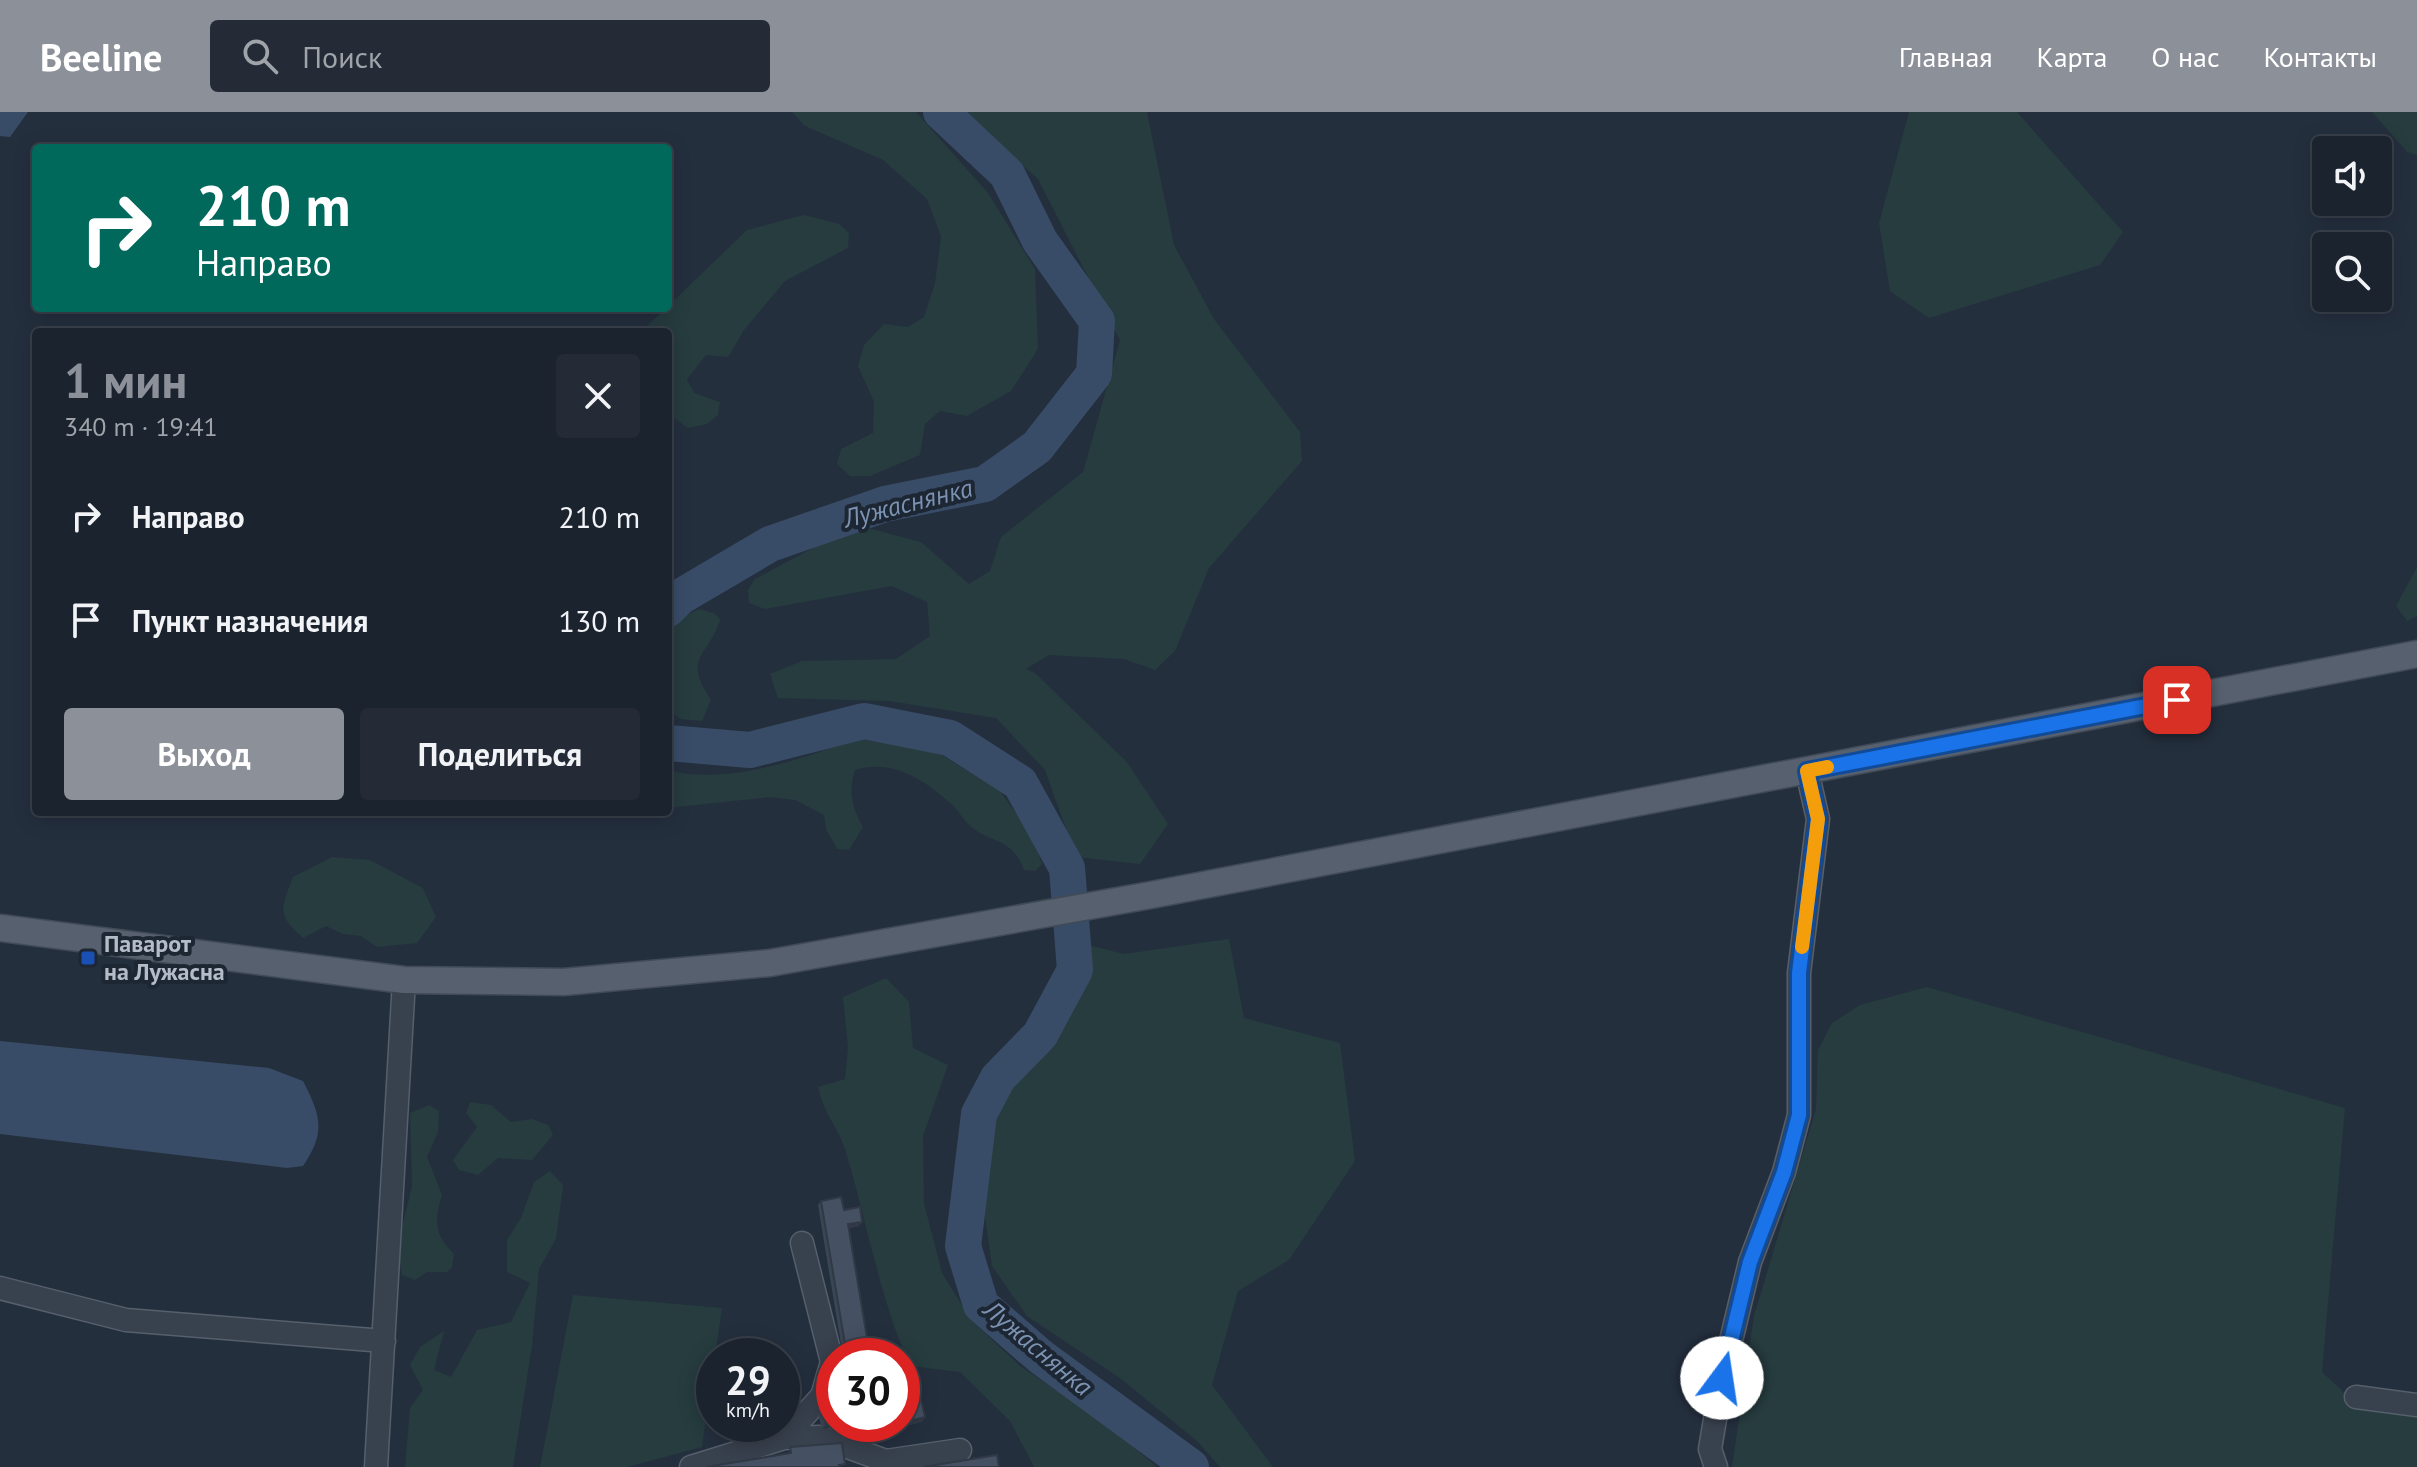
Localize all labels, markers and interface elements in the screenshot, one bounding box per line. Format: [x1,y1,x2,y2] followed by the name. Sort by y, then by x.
[210,20,770,92] search box
[40,32,162,81] text: Beeline
[238,34,282,78] icon: search
[302,37,382,76] text: Поиск
[1899,38,1993,75] text: Главная
[2037,38,2107,75] text: Карта
[2151,38,2220,75] text: О нас
[2264,38,2377,75] text: Контакты
[2312,136,2392,312] map controls
[2312,136,2392,216] button: sound
[196,169,351,241] text: 210 m
[64,176,168,280] icon: right
[2312,232,2392,312] button: search
[196,239,332,286] text: Направо
[64,349,187,411] text: 1 мин
[556,354,640,438] button: close
[64,410,218,443] text: 340 m · 19:41
[838,471,976,535] water label: Лужаснянка
[64,494,108,538] icon: right
[132,497,245,536] text: Направо
[559,497,640,536] text: 210 m
[64,598,108,642] icon: arrive
[132,601,368,640] text: Пункт назначения
[559,601,640,640] text: 130 m
[2143,666,2211,734] pin
[2155,678,2199,722] icon: arrive
[64,708,344,800] button: Выход
[360,708,640,800] button: Поделиться
[104,928,225,987] place label: Паварот на Лужасна
[79,949,97,967] marker: Паварот на Лужасна
[976,1291,1100,1403] water label: Лужаснянка
[1680,1336,1764,1420] position arrow
[816,1338,920,1442] speed limit sign: 30
[725,1354,771,1406] text: 29
[726,1397,770,1423] text: km/h

